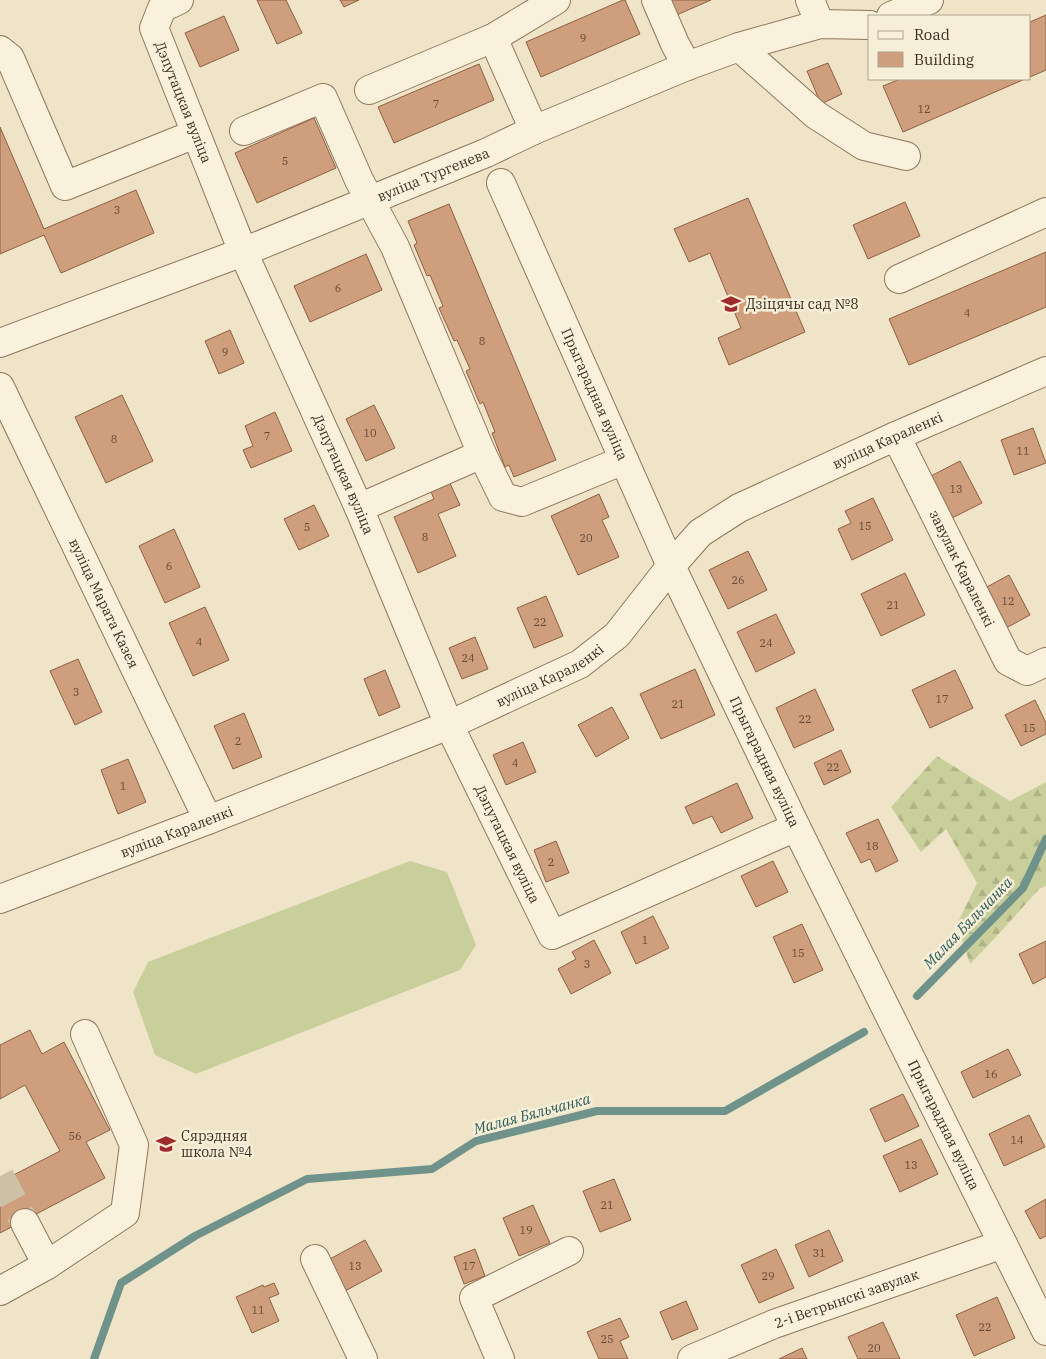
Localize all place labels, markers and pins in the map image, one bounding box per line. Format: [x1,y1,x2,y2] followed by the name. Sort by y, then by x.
[720,293,742,315] school or university icon: Дзіцячы сад №8
[746,295,859,313] place label: Дзіцячы сад №8
[181,1127,252,1161] place label: Сярэдняя школа №4
[155,1133,177,1155] school or university icon: Сярэдняя школа №4

